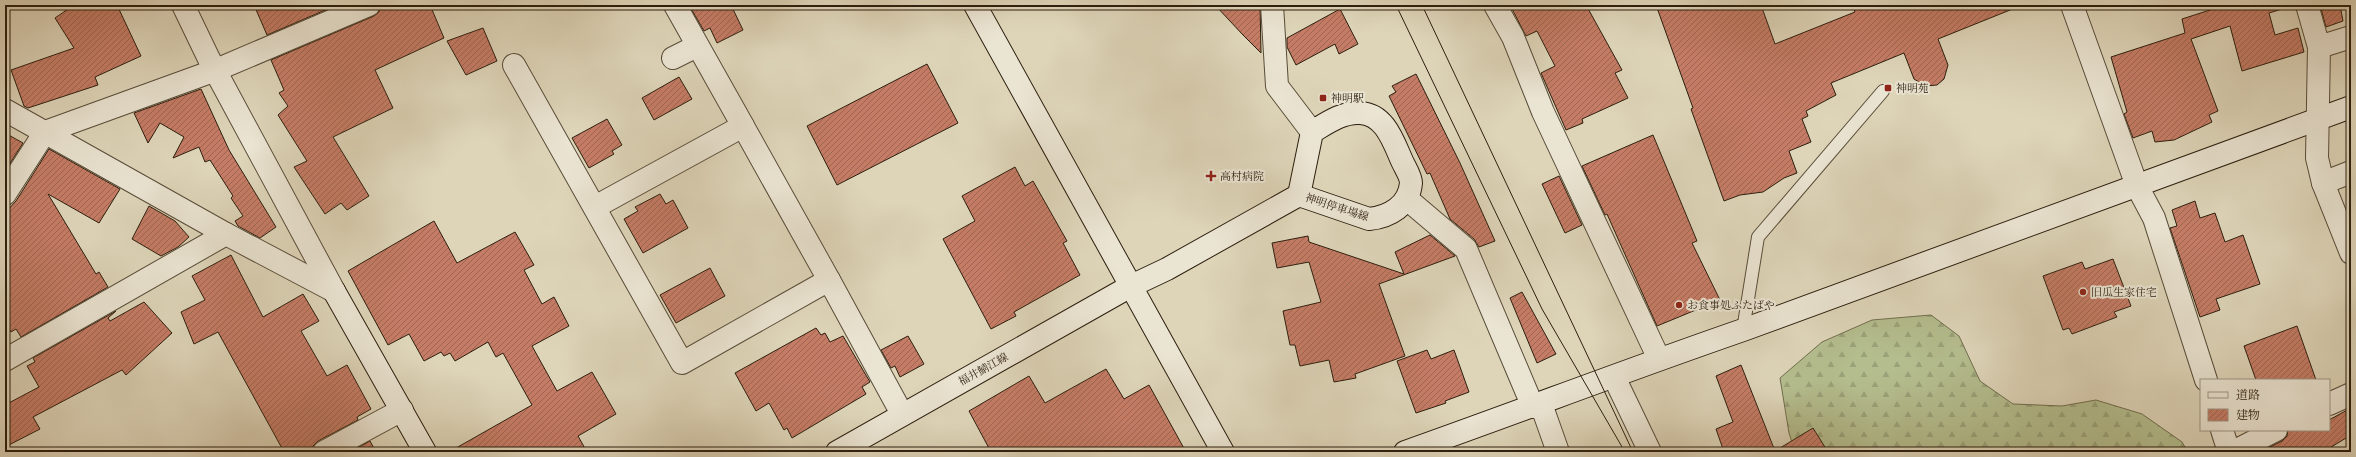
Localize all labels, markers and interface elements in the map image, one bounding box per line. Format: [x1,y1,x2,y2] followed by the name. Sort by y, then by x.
[1896,81,1929,95] place label: 神明苑
[1883,83,1893,93] marker: 神明苑
[1331,91,1364,105] place label: 神明駅
[1318,93,1328,103] marker: 神明駅
[1220,169,1264,183] place label: 高村病院
[1205,170,1217,182] marker: 高村病院
[1303,190,1371,224] street label: 神明停車場線
[2091,285,2157,299] place label: 旧瓜生家住宅
[2078,287,2088,297] marker: 旧瓜生家住宅
[1687,298,1775,312] place label: お食事処ふたばや
[1674,300,1684,310] marker: お食事処ふたばや
[956,350,1010,388] street label: 福井鯖江線
[2200,379,2330,431] legend
[2236,387,2260,402] text: 道路
[2236,407,2260,422] text: 建物

